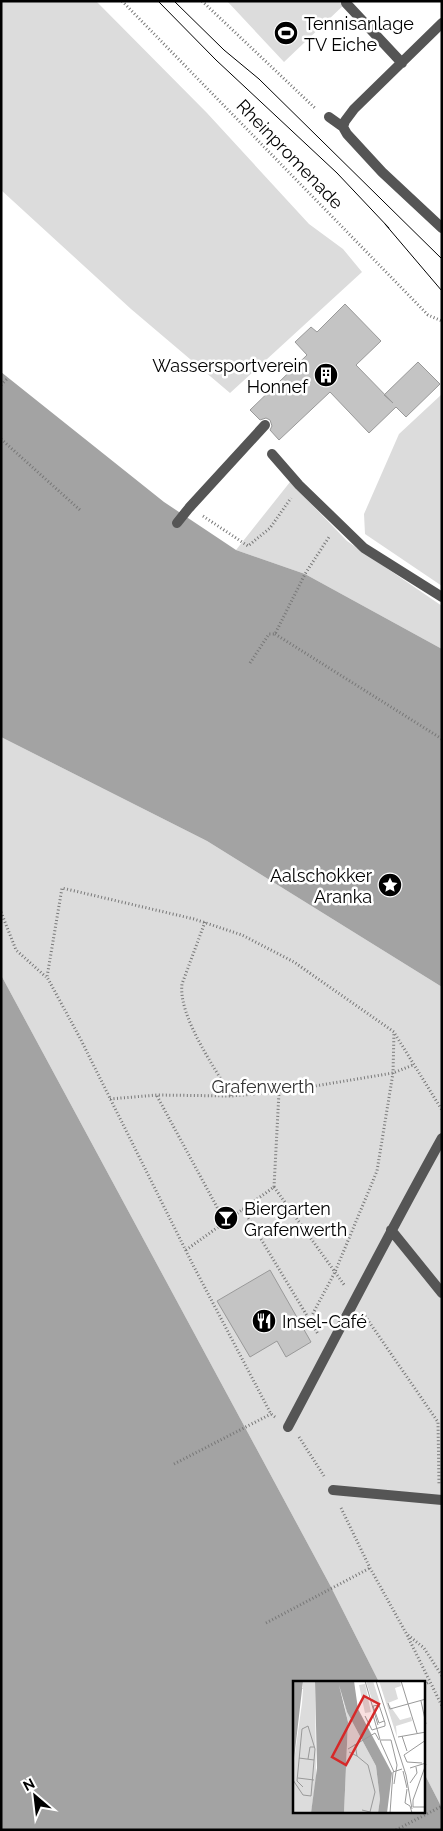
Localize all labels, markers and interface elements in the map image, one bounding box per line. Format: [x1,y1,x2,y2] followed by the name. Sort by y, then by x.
[304,13,414,55] place label: Tennisanlage TV Eiche
[273,20,299,46] sports icon: Tennisanlage TV Eiche
[232,95,348,213] street label: Rheinpromenade
[152,355,309,397] place label: Wassersportverein Honnef
[313,362,339,388] building icon: Wassersportverein Honnef
[270,865,373,907] place label: Aalschokker Aranka
[377,872,403,898] place icon: Aalschokker Aranka
[211,1076,315,1097] park label: Grafenwerth
[244,1198,347,1240] place label: Biergarten Grafenwerth
[213,1205,239,1231] bar icon: Biergarten Grafenwerth
[251,1308,277,1334] restaurant icon: Insel-Café
[282,1311,367,1332] place label: Insel-Café
[293,1681,426,1814] inset map
[10,1771,60,1821] north arrow
[20,1775,37,1794] text: N

